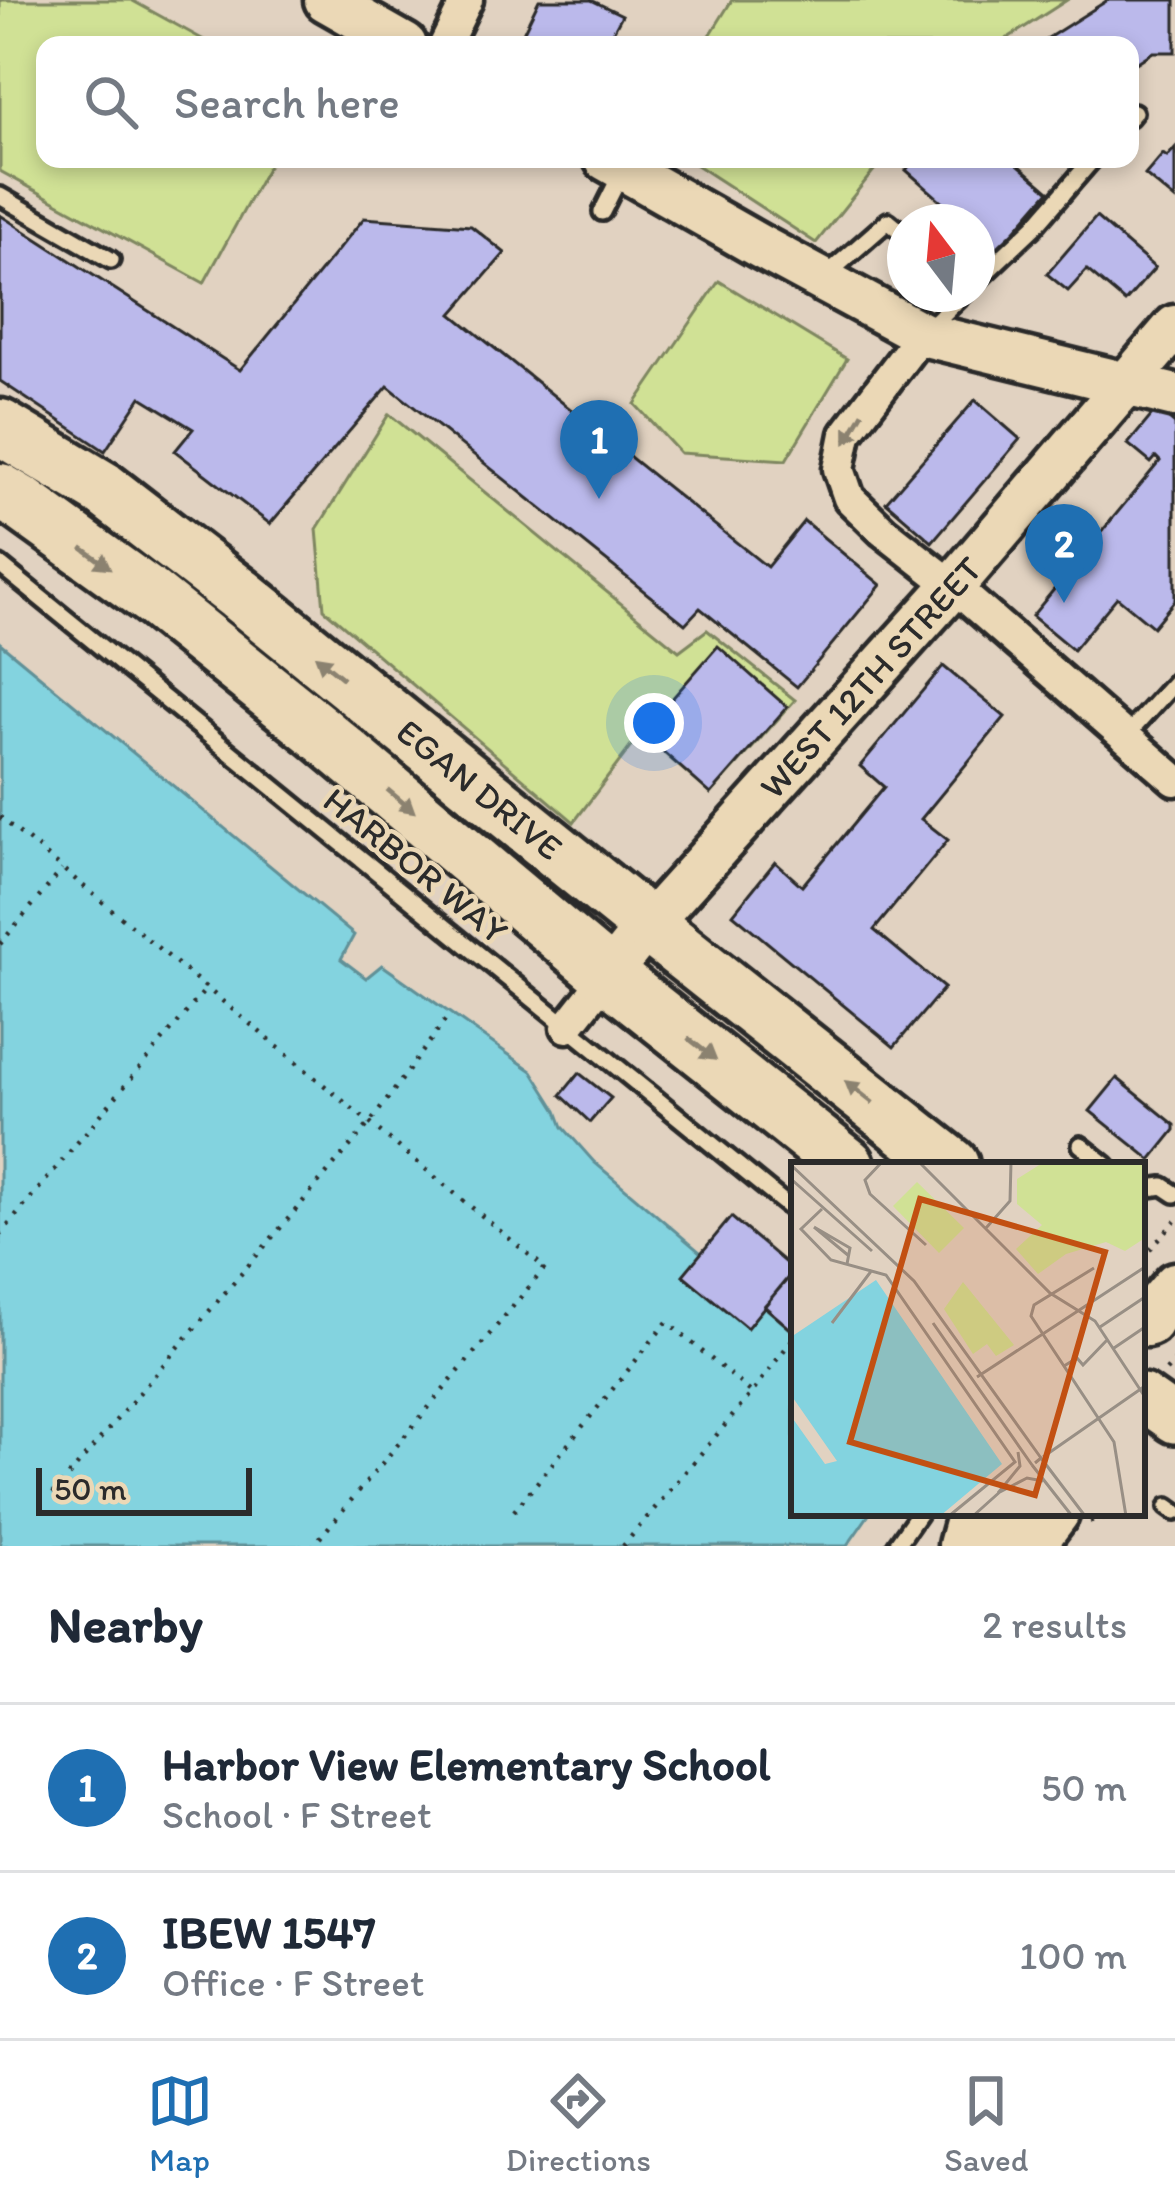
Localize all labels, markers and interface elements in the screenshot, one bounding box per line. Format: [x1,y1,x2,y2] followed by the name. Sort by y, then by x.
[36,36,1139,168] search box
[78,69,144,135] icon: search
[174,75,400,129] text: Search here
[887,204,995,312] north arrow
[560,400,638,499] pin: 1
[844,411,865,445] one-way arrow
[1025,504,1103,603] pin: 2
[80,545,112,569] one-way arrow
[750,547,990,807] street label: WEST 12TH STREET
[313,655,344,680] one-way arrow
[624,693,684,753] your location
[388,710,571,869] street label: EGAN DRIVE
[315,778,517,953] street label: HARBOR WAY
[386,787,416,813] one-way arrow
[686,1036,717,1061] one-way arrow
[844,1080,875,1105] one-way arrow
[791,1162,1145,1516] inset map
[36,1462,252,1515] scale bar
[54,1469,127,1508] text: 50 m
[48,1594,203,1655] text: Nearby
[982,1601,1127,1648] text: 2 results
[162,1737,771,1791] text: Harbor View Elementary School
[78,1764,96,1811] text: 1
[1041,1764,1127,1811] text: 50 m
[162,1791,432,1838] text: School · F Street
[162,1905,376,1959] text: IBEW 1547
[77,1932,97,1979] text: 2
[1019,1932,1127,1979] text: 100 m
[162,1959,424,2006] text: Office · F Street
[147,2068,213,2179] tab: Map
[506,2068,651,2179] tab: Directions
[944,2068,1028,2179] tab: Saved

